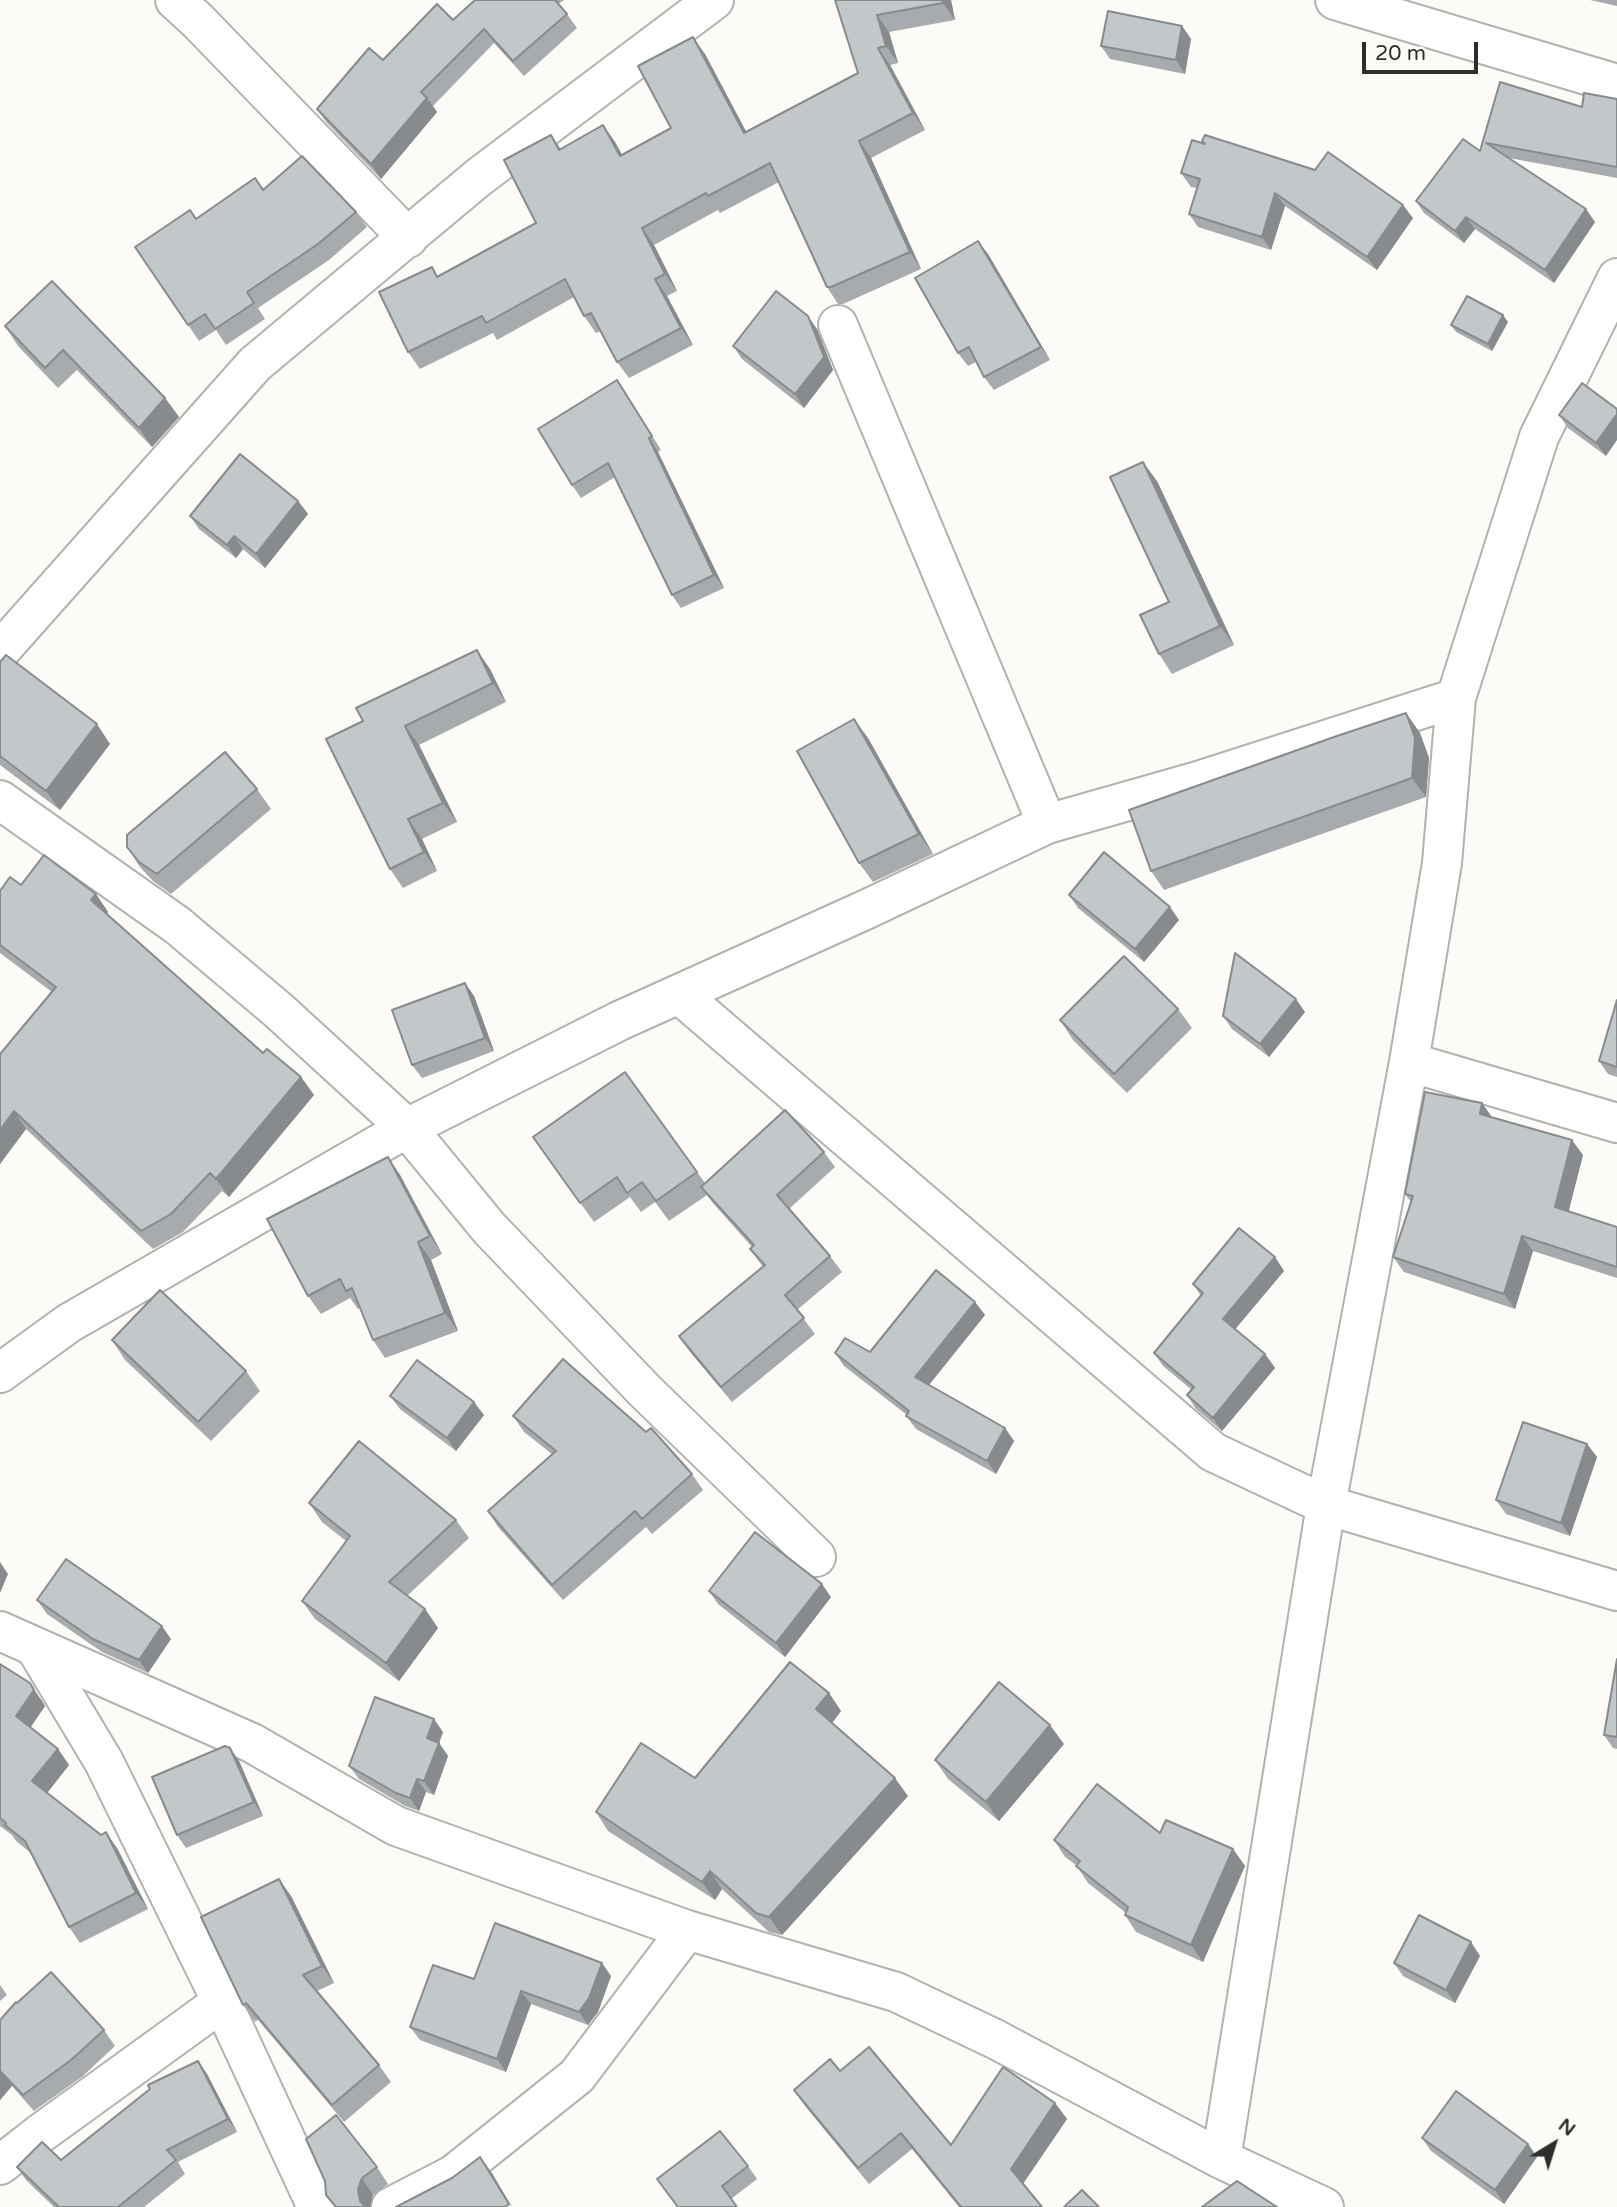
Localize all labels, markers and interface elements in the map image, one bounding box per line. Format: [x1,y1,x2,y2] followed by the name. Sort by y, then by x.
[1365,28,1480,72] scale bar
[1375,41,1426,66] text: 20 m
[1519,2109,1589,2179] north arrow
[1554,2114,1580,2141] text: N

